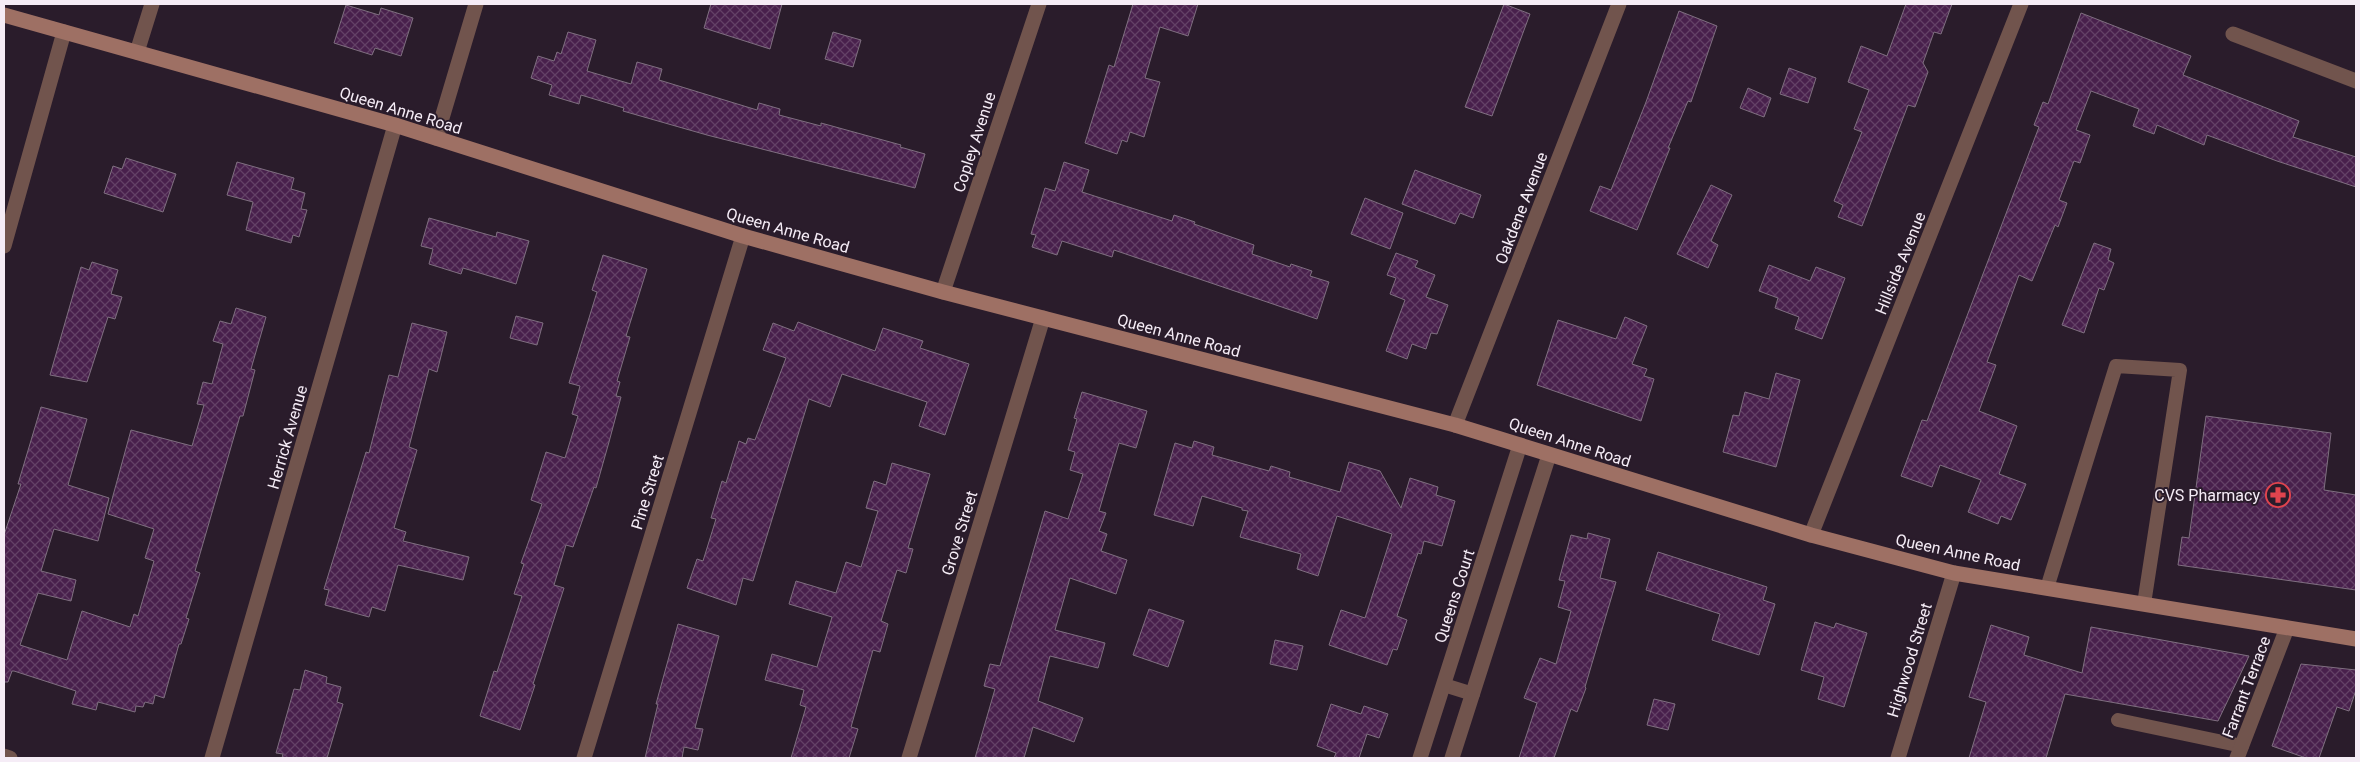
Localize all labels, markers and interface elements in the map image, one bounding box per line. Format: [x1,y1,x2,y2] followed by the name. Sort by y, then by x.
[337,83,464,138] street label: Queen Anne Road
[949,89,1000,195] street label: Copley Avenue
[1491,149,1552,267] street label: Oakdene Avenue
[724,204,851,257] street label: Queen Anne Road
[1871,209,1930,317] street label: Hillside Avenue
[1115,310,1243,361] street label: Queen Anne Road
[264,383,311,491] street label: Herrick Avenue
[1507,414,1633,471] street label: Queen Anne Road
[627,452,668,532] street label: Pine Street
[2265,482,2291,508] pharmacy icon: CVS Pharmacy
[2154,486,2260,505] place label: CVS Pharmacy
[938,489,981,578] street label: Grove Street
[1894,530,2022,575] street label: Queen Anne Road
[1430,547,1479,645] street label: Queens Court
[1883,601,1936,720] street label: Highwood Street
[2218,634,2275,741] street label: Farrant Terrace

